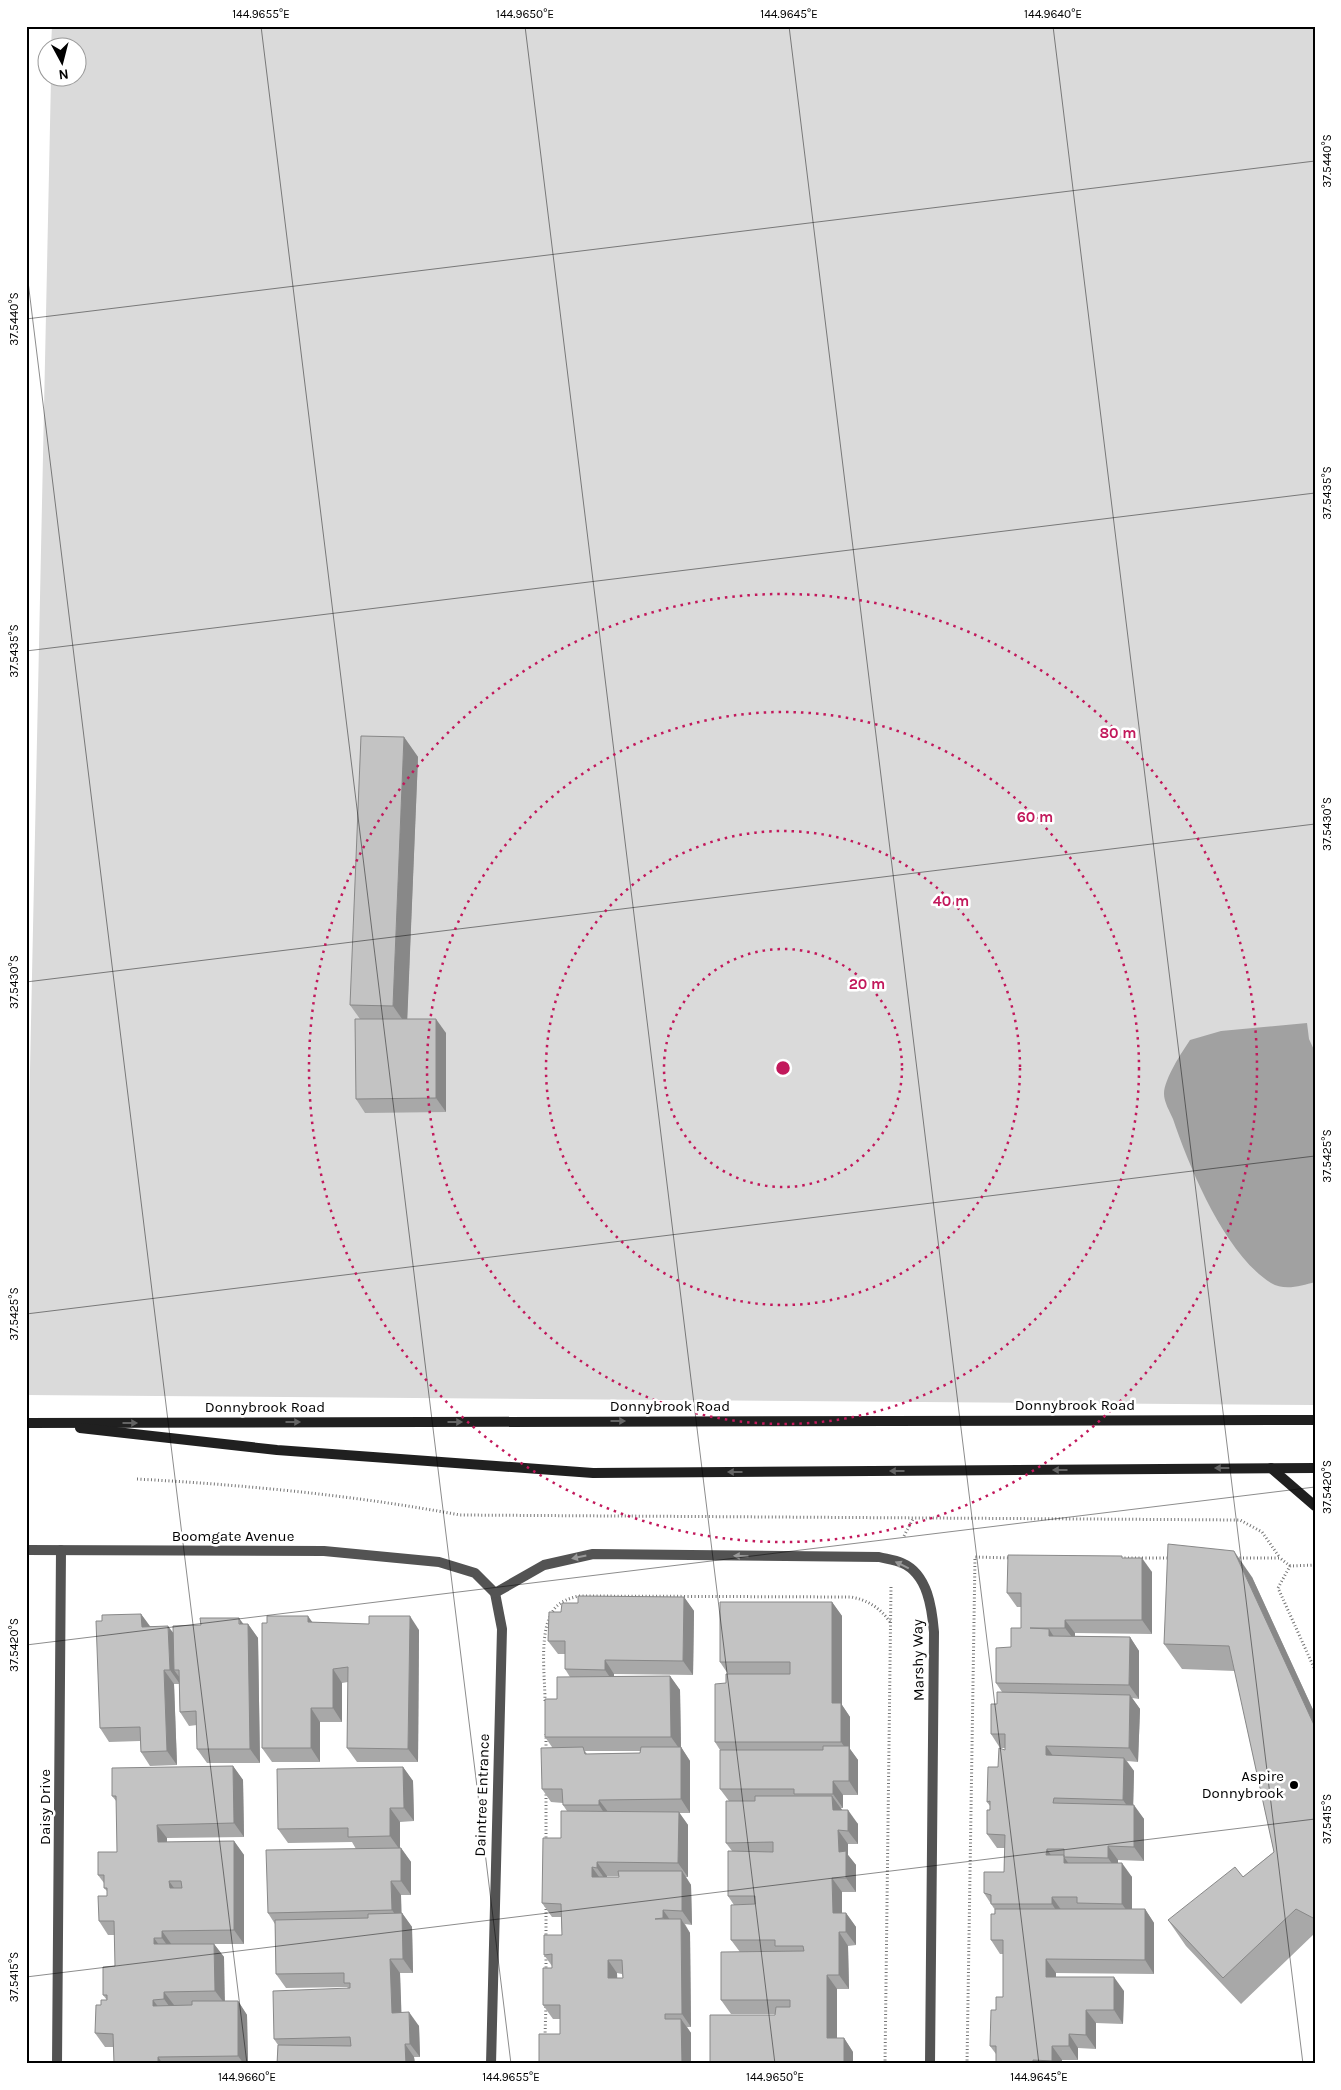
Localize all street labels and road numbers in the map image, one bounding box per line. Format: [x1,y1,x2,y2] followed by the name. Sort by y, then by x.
[1015,1396,1135,1414] street label: Donnybrook Road
[610,1397,730,1415] street label: Donnybrook Road
[205,1398,325,1416] street label: Donnybrook Road
[172,1527,294,1545] street label: Boomgate Avenue
[908,1619,928,1701] street label: Marshy Way
[471,1733,493,1857] street label: Daintree Entrance
[36,1769,54,1845] street label: Daisy Drive

